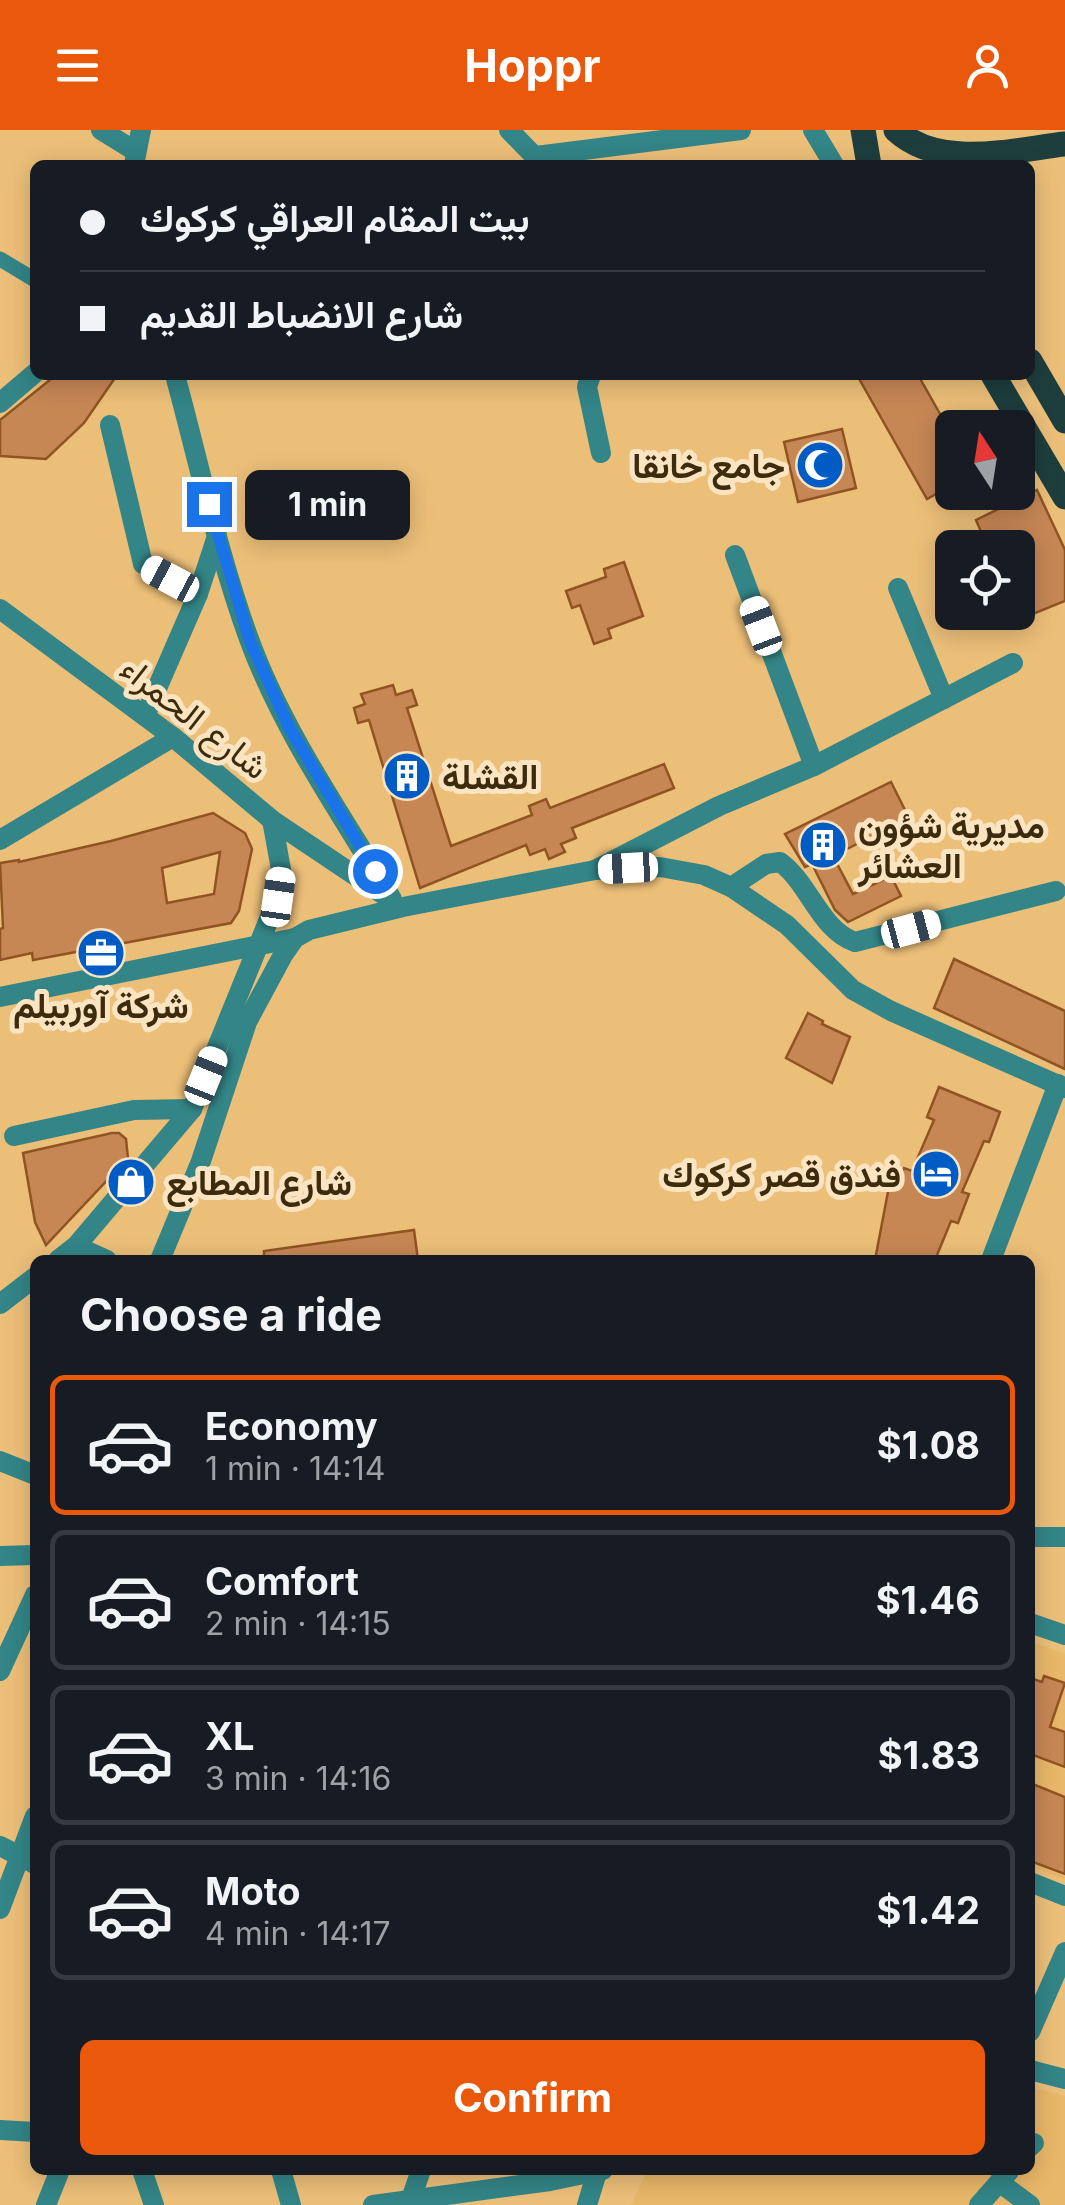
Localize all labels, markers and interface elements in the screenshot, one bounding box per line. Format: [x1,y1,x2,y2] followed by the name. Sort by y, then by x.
[50,38,105,93] icon: menu
[464,38,601,93] text: Hoppr
[960,38,1015,93] icon: person
[140,195,529,241] text: بيت المقام العراقي كركوك
[140,291,463,337] text: شارع الانضباط القديم
[935,410,1035,510] north arrow
[935,410,1035,630] map controls
[794,439,846,491] mosque icon: جامع خانقا
[632,444,785,490] place label: جامع خانقا
[244,469,409,539] callout: 1 min
[187,482,232,527] route end
[288,485,367,524] text: 1 min
[935,530,1035,630] button: locate
[136,552,204,606] car
[736,593,786,659] car
[110,646,277,791] street label: شارع الحمراء
[381,750,433,802] building icon: القشلة
[442,755,538,797] place label: القشلة
[857,804,1045,888] place label: مديرية شؤون العشائر
[797,819,849,871] building icon: مديرية شؤون العشائر
[353,849,398,894] route start
[597,851,659,885] car
[259,865,297,929] car
[878,907,944,951] car
[75,927,127,979] office icon: شركة آوربيلم
[13,984,189,1029] place label: شركة آوربيلم
[181,1043,231,1109] car
[910,1148,962,1200] hotel icon: فندق قصر كركوك
[662,1153,901,1197] place label: فندق قصر كركوك
[105,1156,157,1208] shop icon: شارع المطابع
[166,1161,352,1207] place label: شارع المطابع
[80,1287,382,1342] text: Choose a ride
[85,1400,175,1490] icon: car
[205,1403,378,1449] text: Economy
[877,1422,980,1468] text: $1.08
[205,1449,386,1488] text: 1 min · 14:14
[85,1555,175,1645] icon: car
[205,1558,359,1604] text: Comfort
[876,1577,980,1623] text: $1.46
[205,1604,391,1643] text: 2 min · 14:15
[85,1710,175,1800] icon: car
[205,1713,255,1759] text: XL
[878,1732,980,1778] text: $1.83
[205,1759,391,1798] text: 3 min · 14:16
[85,1865,175,1955] icon: car
[205,1868,301,1914] text: Moto
[876,1887,980,1933] text: $1.42
[205,1914,391,1953] text: 4 min · 14:17
[80,2040,985,2155] button: Confirm

